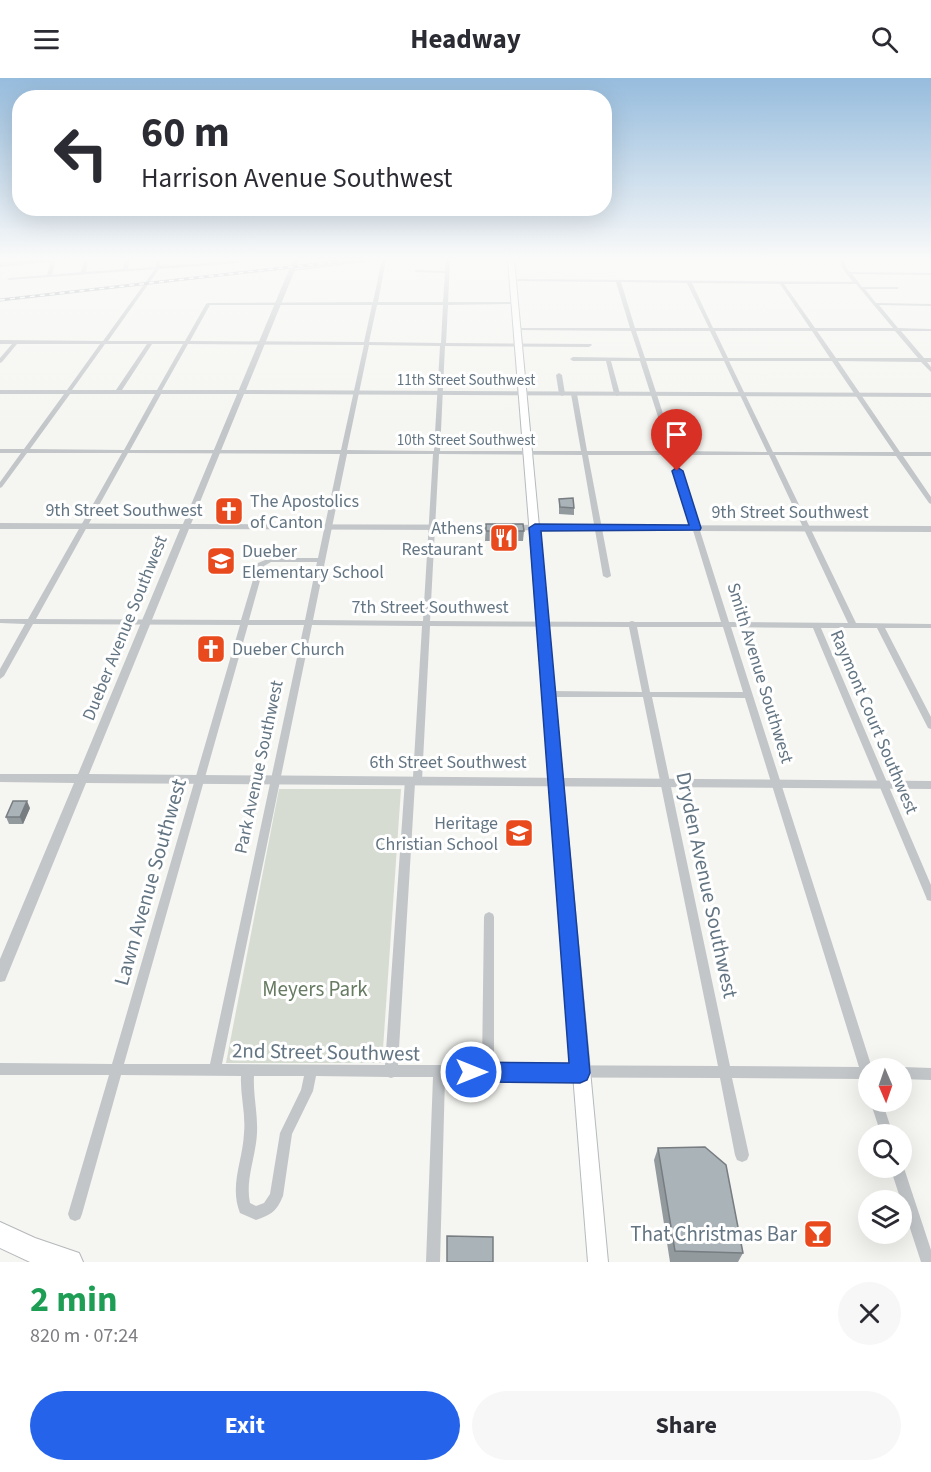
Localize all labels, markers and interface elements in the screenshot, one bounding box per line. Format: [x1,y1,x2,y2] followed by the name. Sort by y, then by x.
[410,20,521,59] text: Headway
[30,23,63,56] icon: menu
[868,23,901,56] icon: search
[141,103,230,163] text: 60 m
[42,114,120,192] icon: left
[141,159,452,198] text: Harrison Avenue Southwest
[397,370,535,391] street label: 11th Street Southwest
[651,409,702,471] pin
[660,418,693,451] icon: arrive
[397,430,535,451] street label: 10th Street Southwest
[250,489,359,535] place label: The Apostolics of Canton
[213,495,245,527] church icon: The Apostolics of Canton
[45,498,203,523] street label: 9th Street Southwest
[711,500,869,525] street label: 9th Street Southwest
[401,516,483,562] place label: Athens Restaurant
[488,522,520,554] restaurant icon: Athens Restaurant
[76,532,174,724] street label: Dueber Avenue Southwest
[242,539,384,585] place label: Dueber Elementary School
[205,545,237,577] school or university icon: Dueber Elementary School
[721,580,799,766] street label: Smith Avenue Southwest
[351,595,509,620] street label: 7th Street Southwest
[824,626,924,818] street label: Raymont Court Southwest
[195,633,227,665] church icon: Dueber Church
[232,637,344,662] place label: Dueber Church
[228,678,290,856] street label: Park Avenue Southwest
[369,750,527,775] street label: 6th Street Southwest
[668,769,746,1001] street label: Dryden Avenue Southwest
[106,775,194,989] street label: Lawn Avenue Southwest
[375,811,498,857] place label: Heritage Christian School
[503,817,535,849] school or university icon: Heritage Christian School
[262,974,368,1004] park label: Meyers Park
[232,1035,420,1069] street label: 2nd Street Southwest
[439,1040,503,1104] position arrow
[858,1058,912,1112] north arrow
[858,1058,912,1244] map controls
[858,1124,912,1178] button: search
[858,1190,912,1244] button: layers
[802,1218,834,1250] bar icon: That Christmas Bar
[630,1219,798,1249] place label: That Christmas Bar
[30,1274,118,1325] text: 2 min
[838,1282,901,1345] button: close
[30,1322,138,1350] text: 820 m · 07:24
[30,1391,460,1460] button: Exit
[472,1391,901,1460] button: Share

